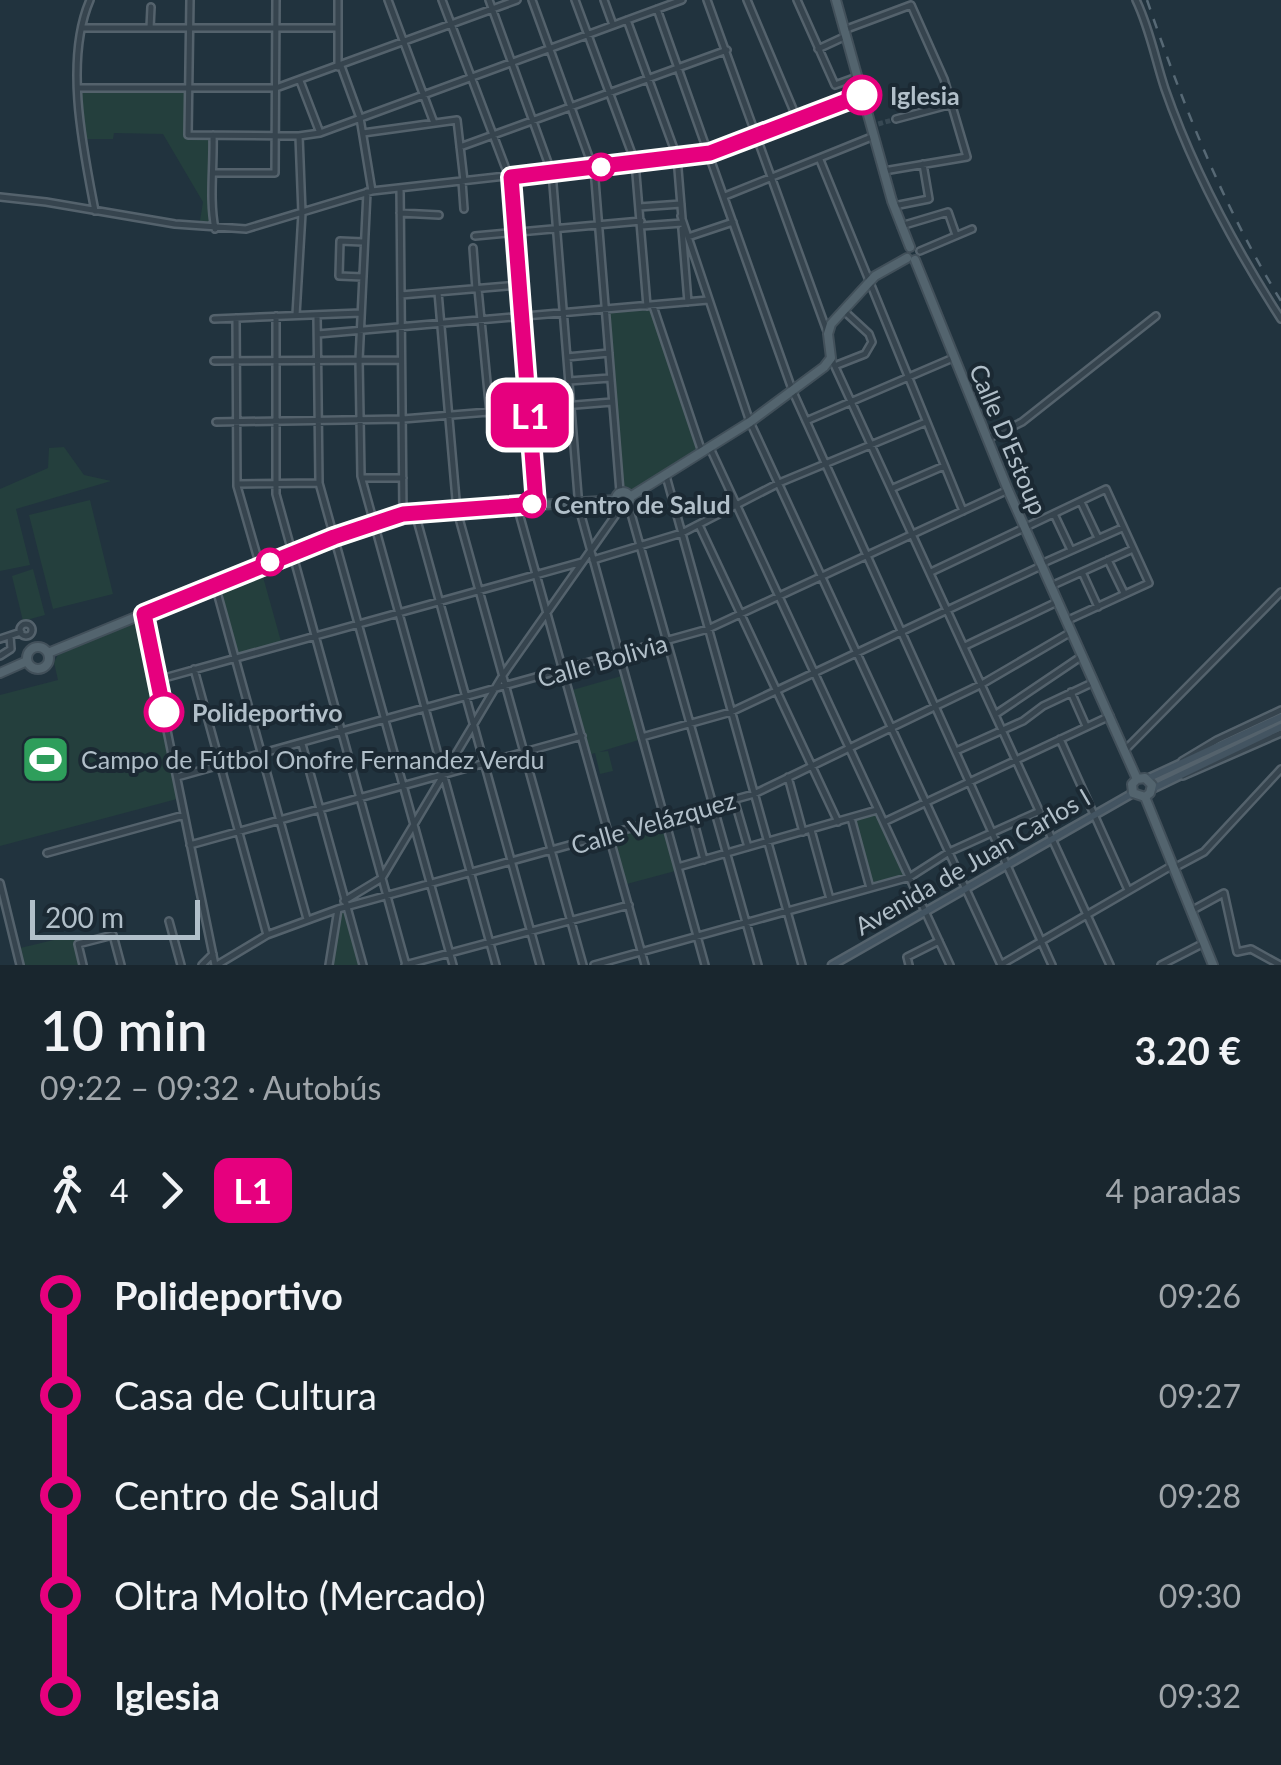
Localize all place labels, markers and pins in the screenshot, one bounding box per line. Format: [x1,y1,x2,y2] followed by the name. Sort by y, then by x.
[843,76,881,114] marker: Iglesia
[890,80,960,110] place label: Iglesia
[588,154,614,180] unlabelled marker
[554,489,731,519] place label: Centro de Salud
[519,491,545,517] marker: Centro de Salud
[257,549,283,575] unlabelled marker
[145,693,183,731] marker: Polideportivo
[192,697,343,727] place label: Polideportivo
[20,733,72,785] sports icon: Campo de Fútbol Onofre Fernandez Verdu
[81,744,545,774] place label: Campo de Fútbol Onofre Fernandez Verdu

